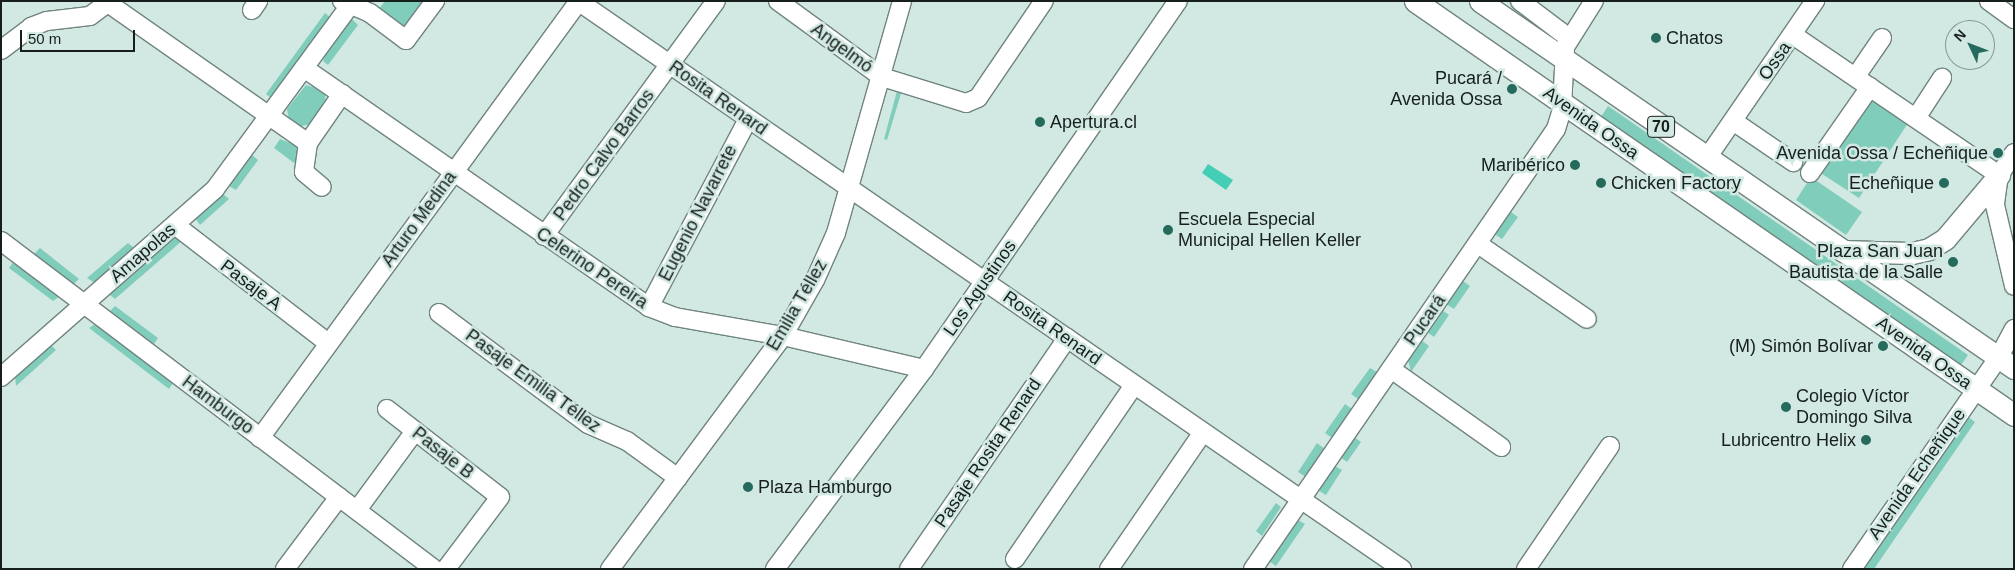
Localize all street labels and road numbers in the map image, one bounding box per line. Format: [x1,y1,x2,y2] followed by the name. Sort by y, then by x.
[807,18,877,78] street label: Angelmó
[1754,38,1796,84] street label: Ossa
[665,56,771,140] street label: Rosita Renard
[1539,82,1643,164] street label: Avenida Ossa
[549,85,659,225] street label: Pedro Calvo Barros
[1646,114,1676,140] road number: 70
[654,141,742,285] street label: Eugenio Navarrete
[377,167,461,271] street label: Arturo Medina
[106,219,180,287] street label: Amapolas
[532,223,652,313] street label: Celerino Pereira
[939,235,1021,341] street label: Los Agustinos
[216,255,286,315] street label: Pasaje A
[762,255,832,355] street label: Emilia Téllez
[999,286,1105,370] street label: Rosita Renard
[1400,290,1450,350] street label: Pucará
[1872,312,1976,394] street label: Avenida Ossa
[461,325,605,437] street label: Pasaje Emilia Téllez
[178,371,258,439] street label: Hamburgo
[930,374,1046,532] street label: Pasaje Rosita Renard
[1864,404,1970,544] street label: Avenida Echeñique
[408,422,478,484] street label: Pasaje B

